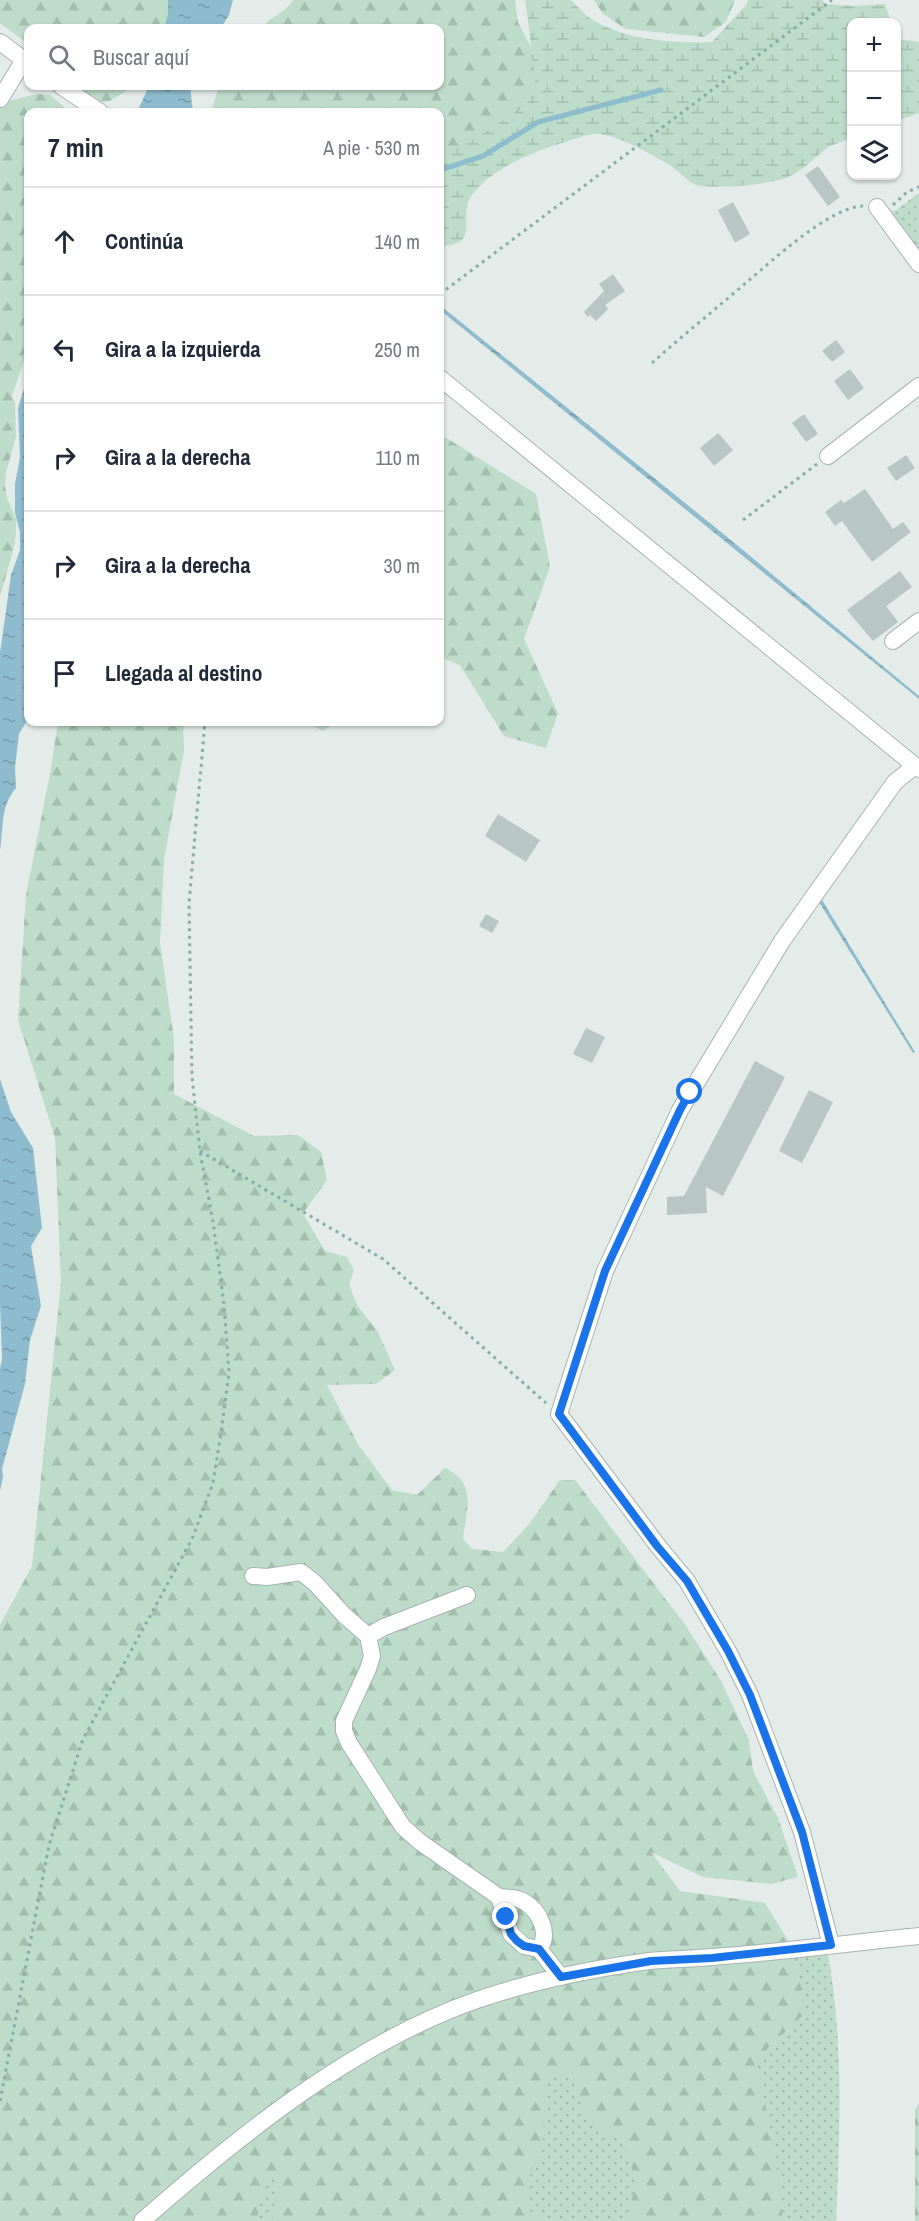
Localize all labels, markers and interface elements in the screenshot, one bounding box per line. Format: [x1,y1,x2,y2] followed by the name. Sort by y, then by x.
[847,18,901,180] map controls
[847,18,901,72] button: +
[24,24,444,90] search box
[45,41,78,74] icon: search
[93,42,189,72] text: Buscar aquí
[847,72,901,126] button: −
[847,126,901,180] button: layers
[48,130,104,165] text: 7 min
[323,134,420,161] text: A pie · 530 m
[48,225,81,258] icon: ahead
[105,226,183,256] text: Continúa
[374,228,420,255] text: 140 m
[48,333,81,366] icon: left
[105,334,260,364] text: Gira a la izquierda
[374,336,420,363] text: 250 m
[48,441,81,474] icon: right
[105,442,250,472] text: Gira a la derecha
[376,444,420,471] text: 110 m
[48,549,81,582] icon: right
[105,550,250,580] text: Gira a la derecha
[384,552,420,579] text: 30 m
[48,657,81,690] icon: arrive
[105,658,262,688] text: Llegada al destino
[676,1078,702,1104] route start
[492,1903,518,1929] route end

